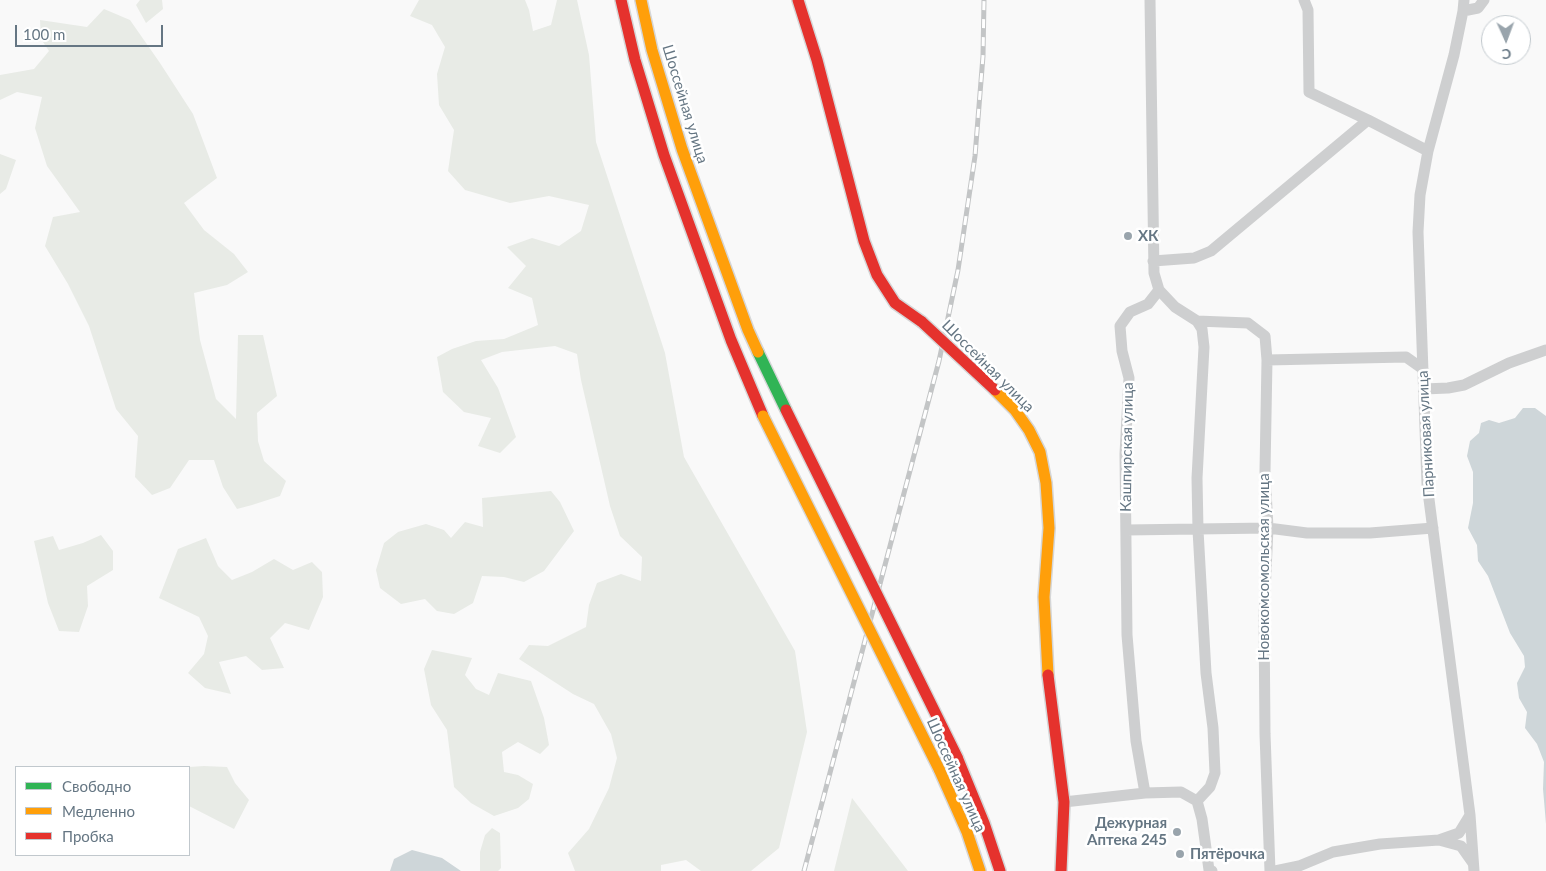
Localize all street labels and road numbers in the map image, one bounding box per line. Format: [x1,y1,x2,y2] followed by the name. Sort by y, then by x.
[658,42,712,166] street label: Шоссейная улица
[938,316,1038,416] street label: Шоссейная улица
[1414,370,1438,498] street label: Парниковая улица
[1117,382,1137,512] street label: Кашпирская улица
[1255,473,1273,661] street label: Новокомсомольская улица
[923,715,989,835] street label: Шоссейная улица

